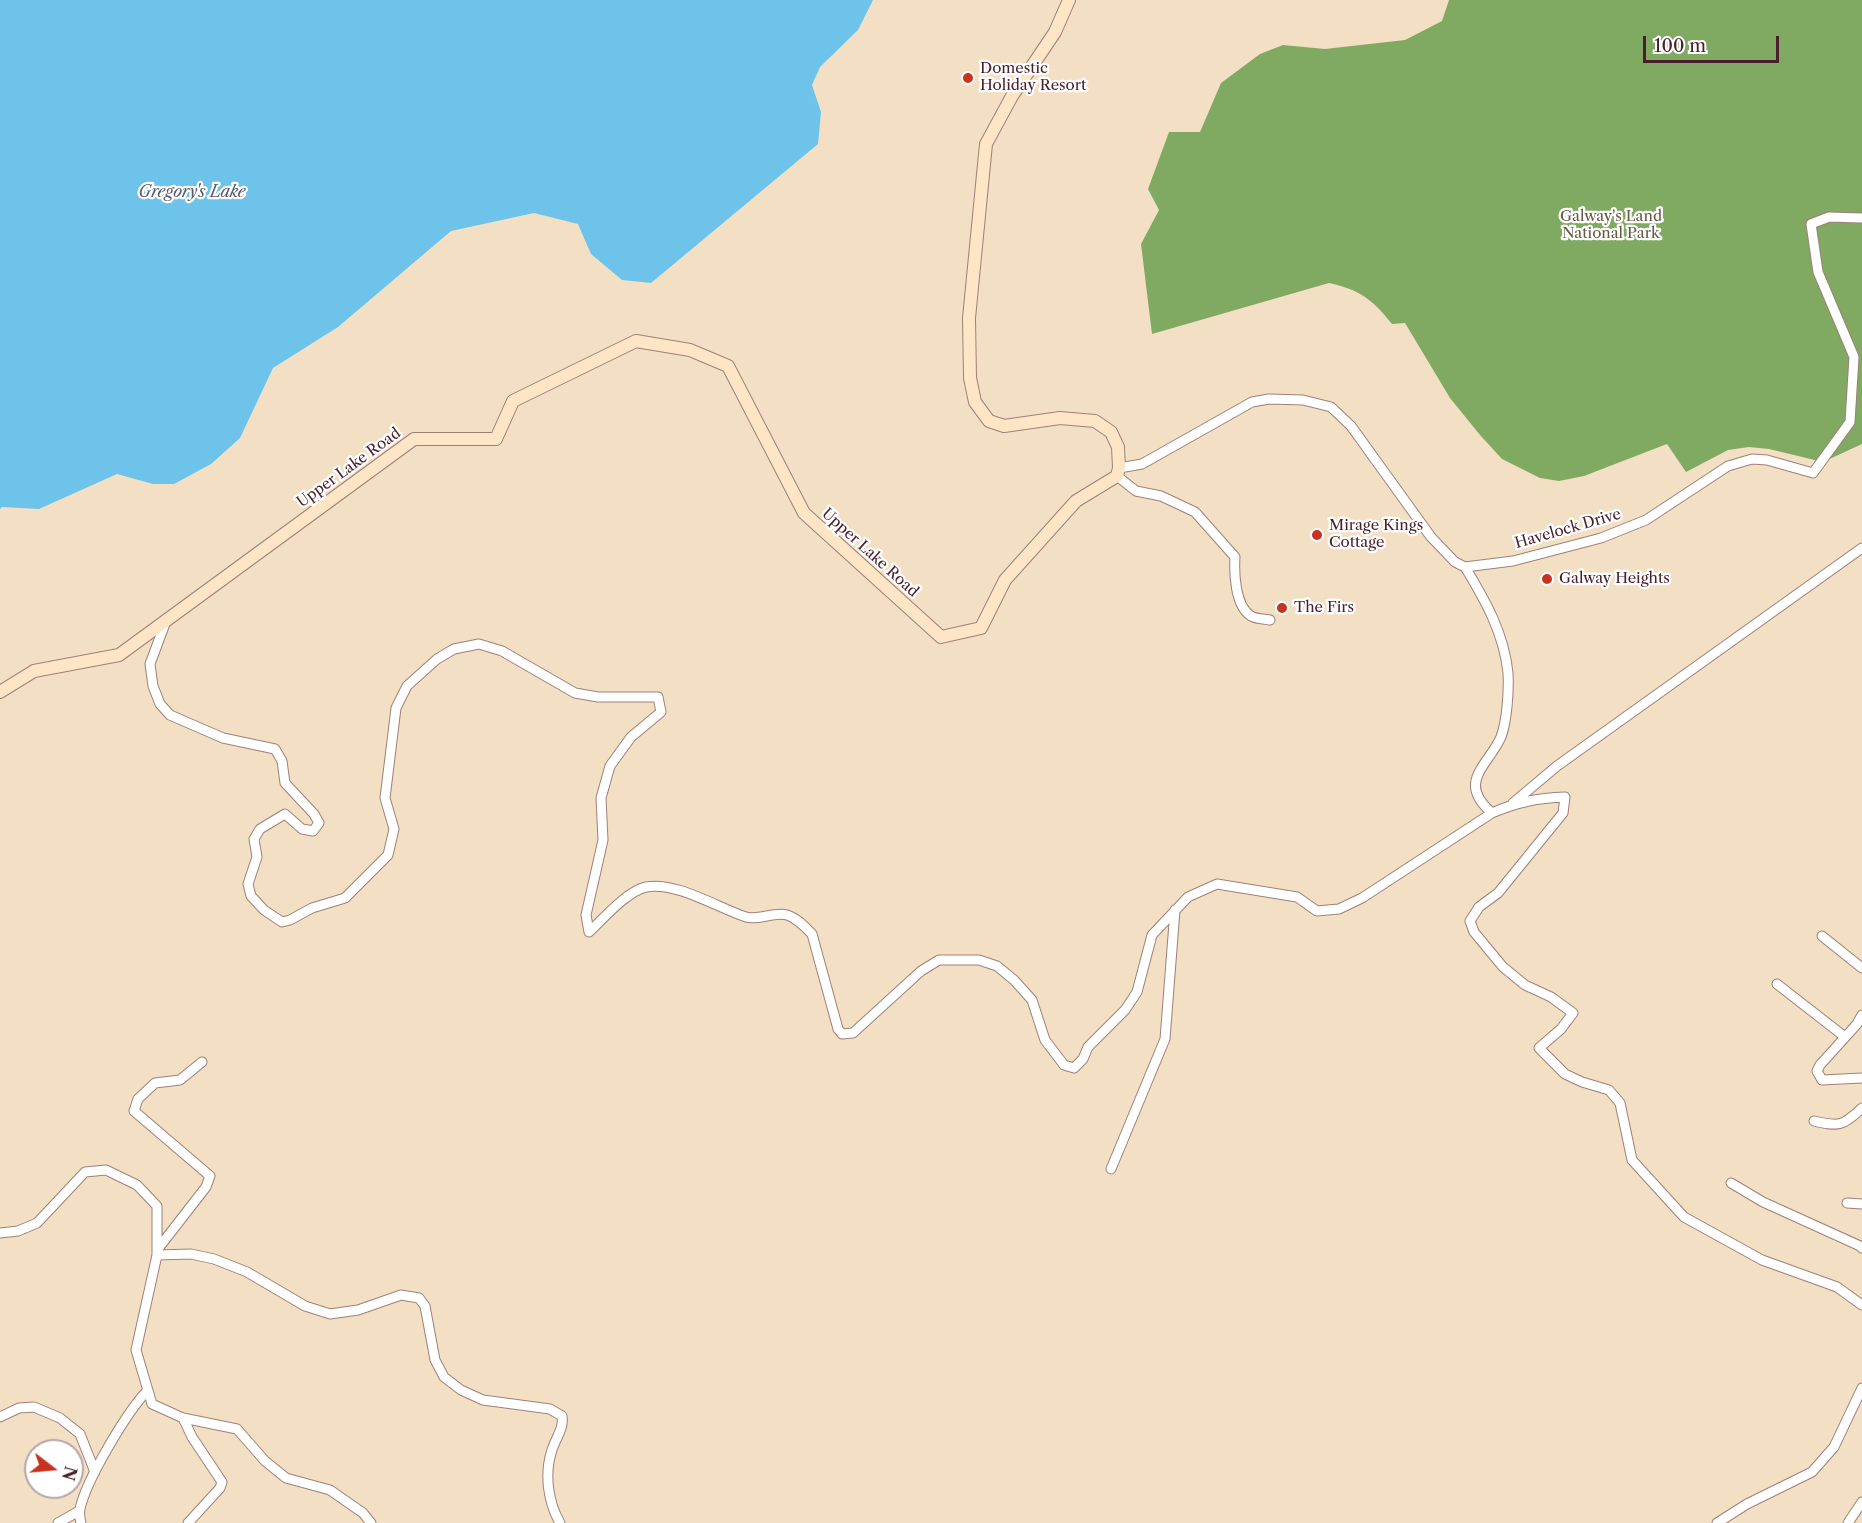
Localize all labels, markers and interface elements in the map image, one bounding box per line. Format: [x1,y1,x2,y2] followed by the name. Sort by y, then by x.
[1646,24,1782,62] scale bar
[1654,35,1706,57] text: 100 m
[980,60,1086,95] place label: Domestic Holiday Resort
[961,71,975,85] marker: Domestic Holiday Resort
[139,182,245,202] water label: Gregory's Lake
[1560,208,1662,243] park label: Galway's Land National Park
[294,424,404,512] street label: Upper Lake Road
[818,505,922,601] street label: Upper Lake Road
[1513,505,1623,553] street label: Havelock Drive
[1329,517,1423,552] place label: Mirage Kings Cottage
[1310,528,1324,542] marker: Mirage Kings Cottage
[1559,570,1670,588] place label: Galway Heights
[1540,572,1554,586] marker: Galway Heights
[1294,599,1354,617] place label: The Firs
[1275,601,1289,615] marker: The Firs
[24,1439,84,1499] north arrow
[58,1464,81,1483] text: N

